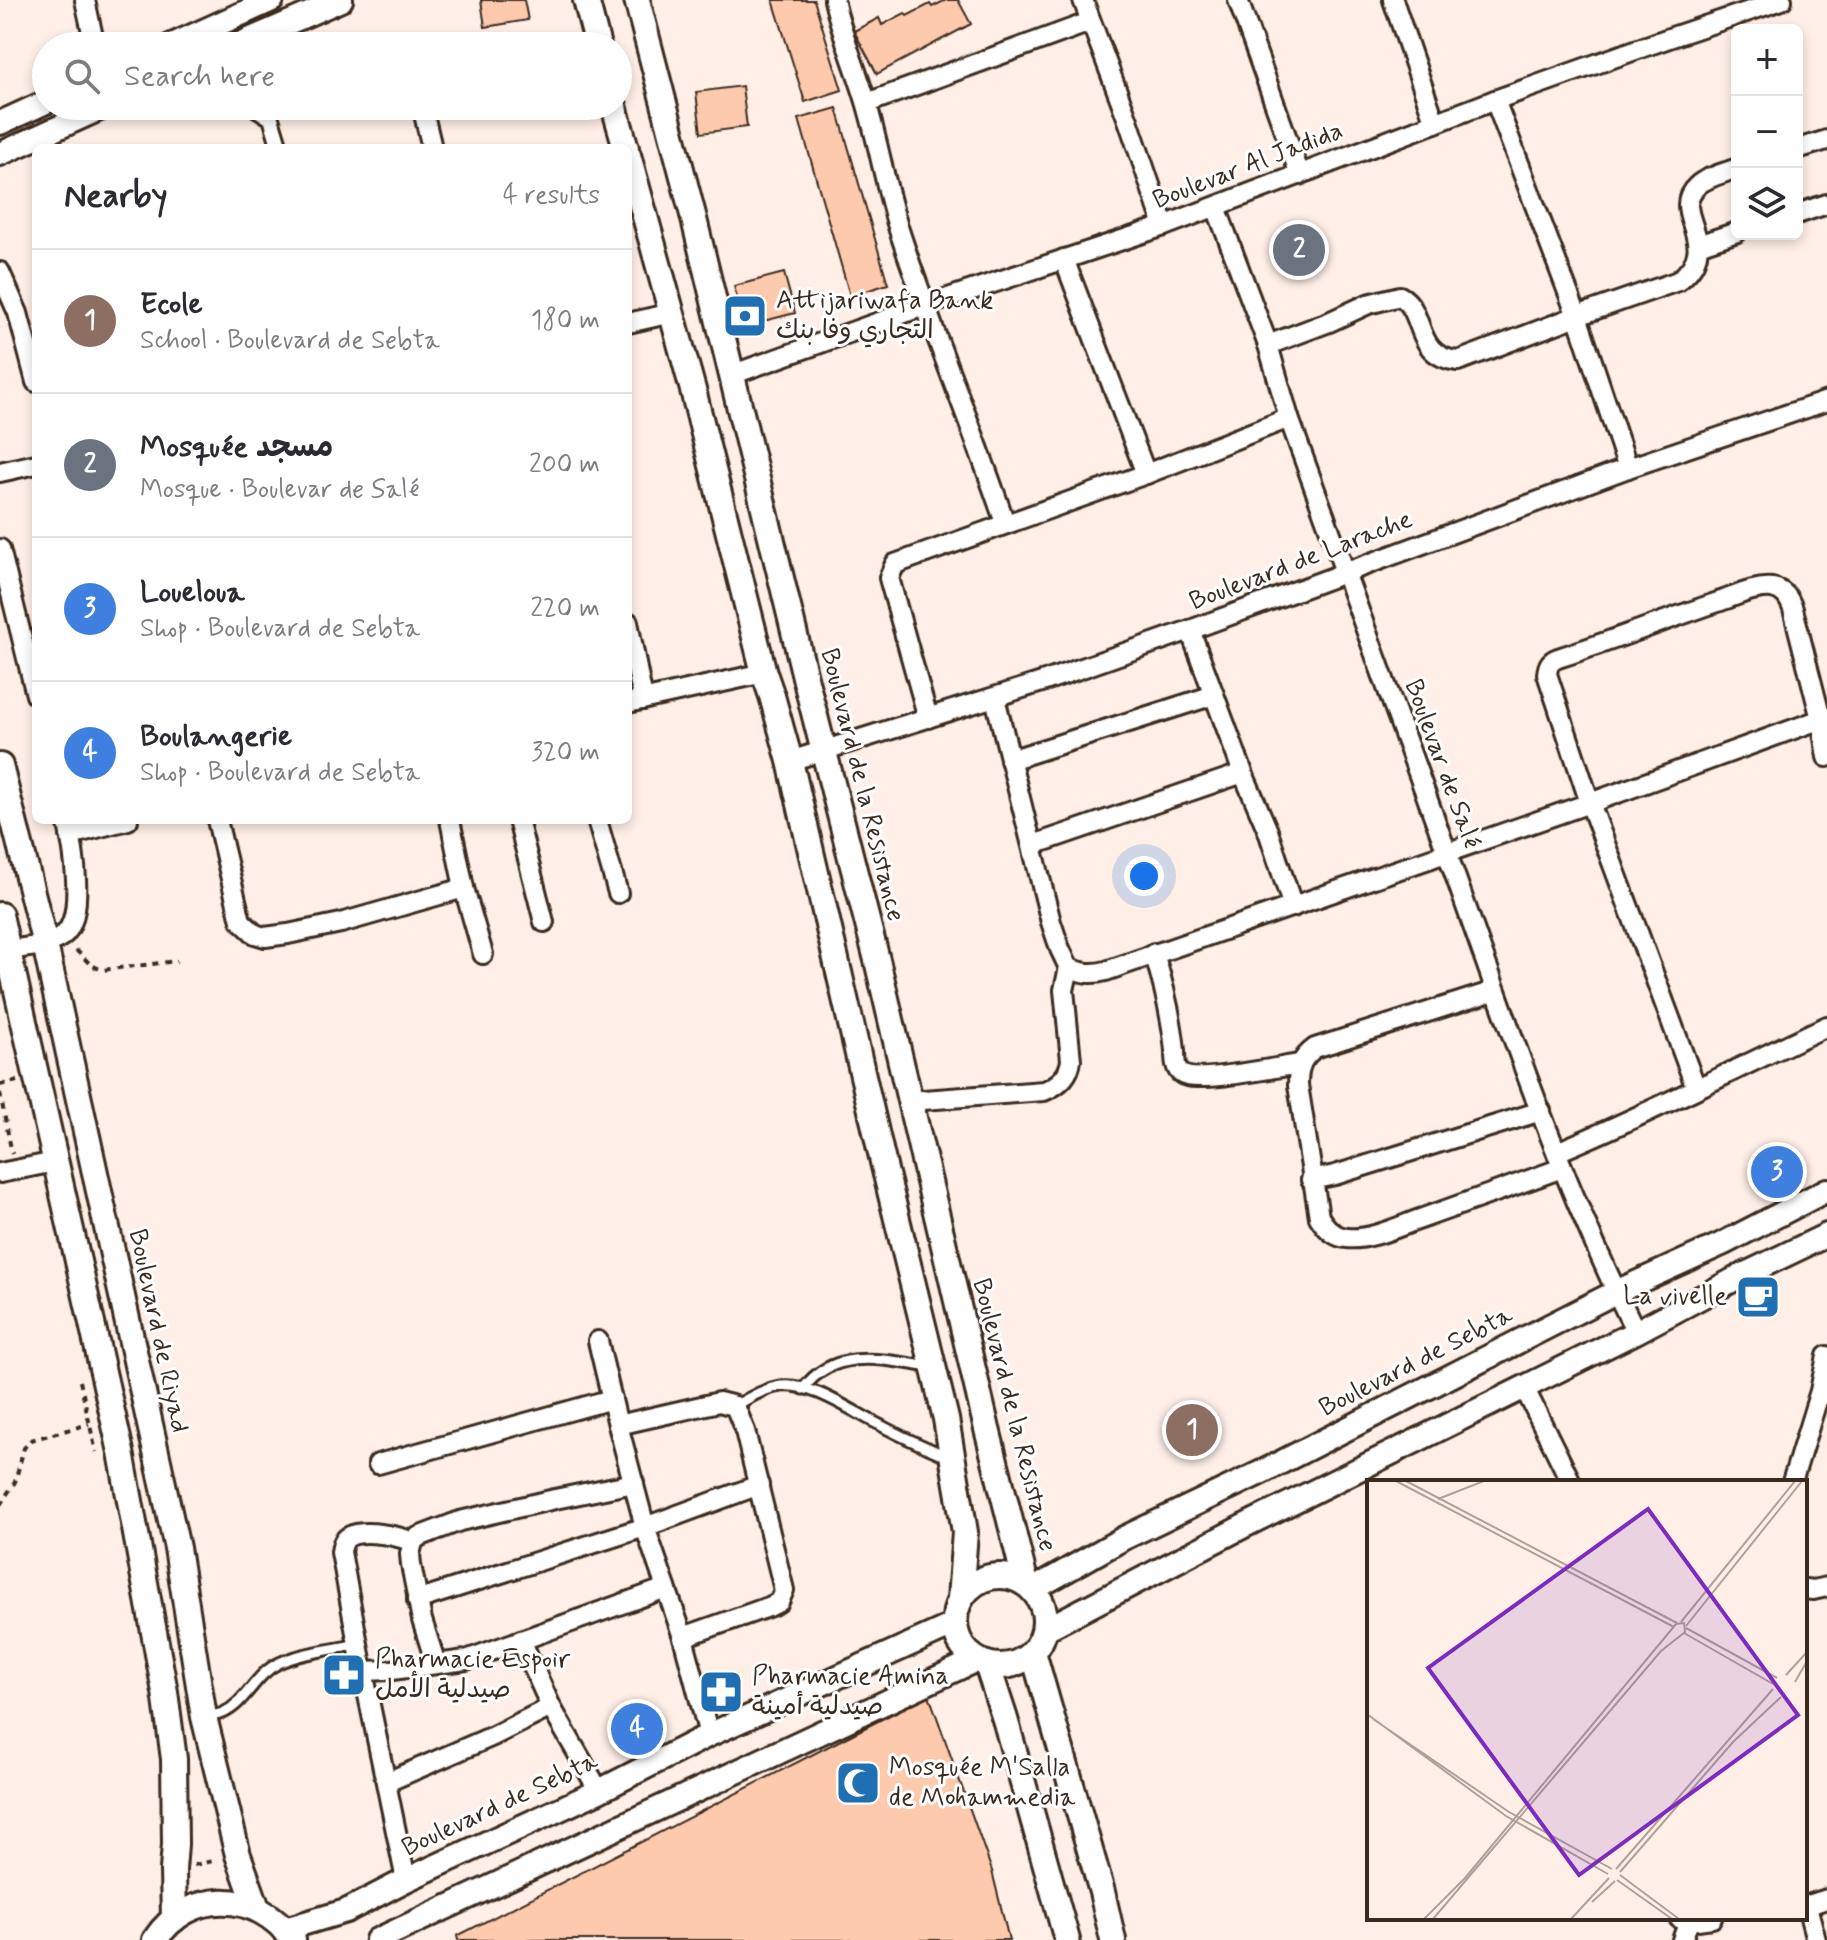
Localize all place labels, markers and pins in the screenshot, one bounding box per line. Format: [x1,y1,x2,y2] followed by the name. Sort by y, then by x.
[1273,220,1325,280] pin: 2
[776,284,993,348] place label: Attijariwafa Bank التجاري وفا بنك
[721,292,769,340] bank icon: Attijariwafa Bank التجاري وفا بنك
[1751,1142,1803,1202] pin: 3
[1734,1273,1782,1321] cafe icon: La vivelle
[1623,1280,1727,1314] place label: La vivelle
[1166,1400,1218,1460] pin: 1
[375,1643,571,1707] place label: Pharmacie Espoir صيدلية الأمل
[320,1651,368,1699] pharmacy icon: Pharmacie Espoir صيدلية الأمل
[752,1660,949,1724] place label: Pharmacie Amina صيدلية أمينة
[697,1668,745,1716] pharmacy icon: Pharmacie Amina صيدلية أمينة
[611,1699,663,1759] pin: 4
[889,1751,1076,1815] place label: Mosquée M'Salla de Mohammedia
[834,1759,882,1807] mosque icon: Mosquée M'Salla de Mohammedia

